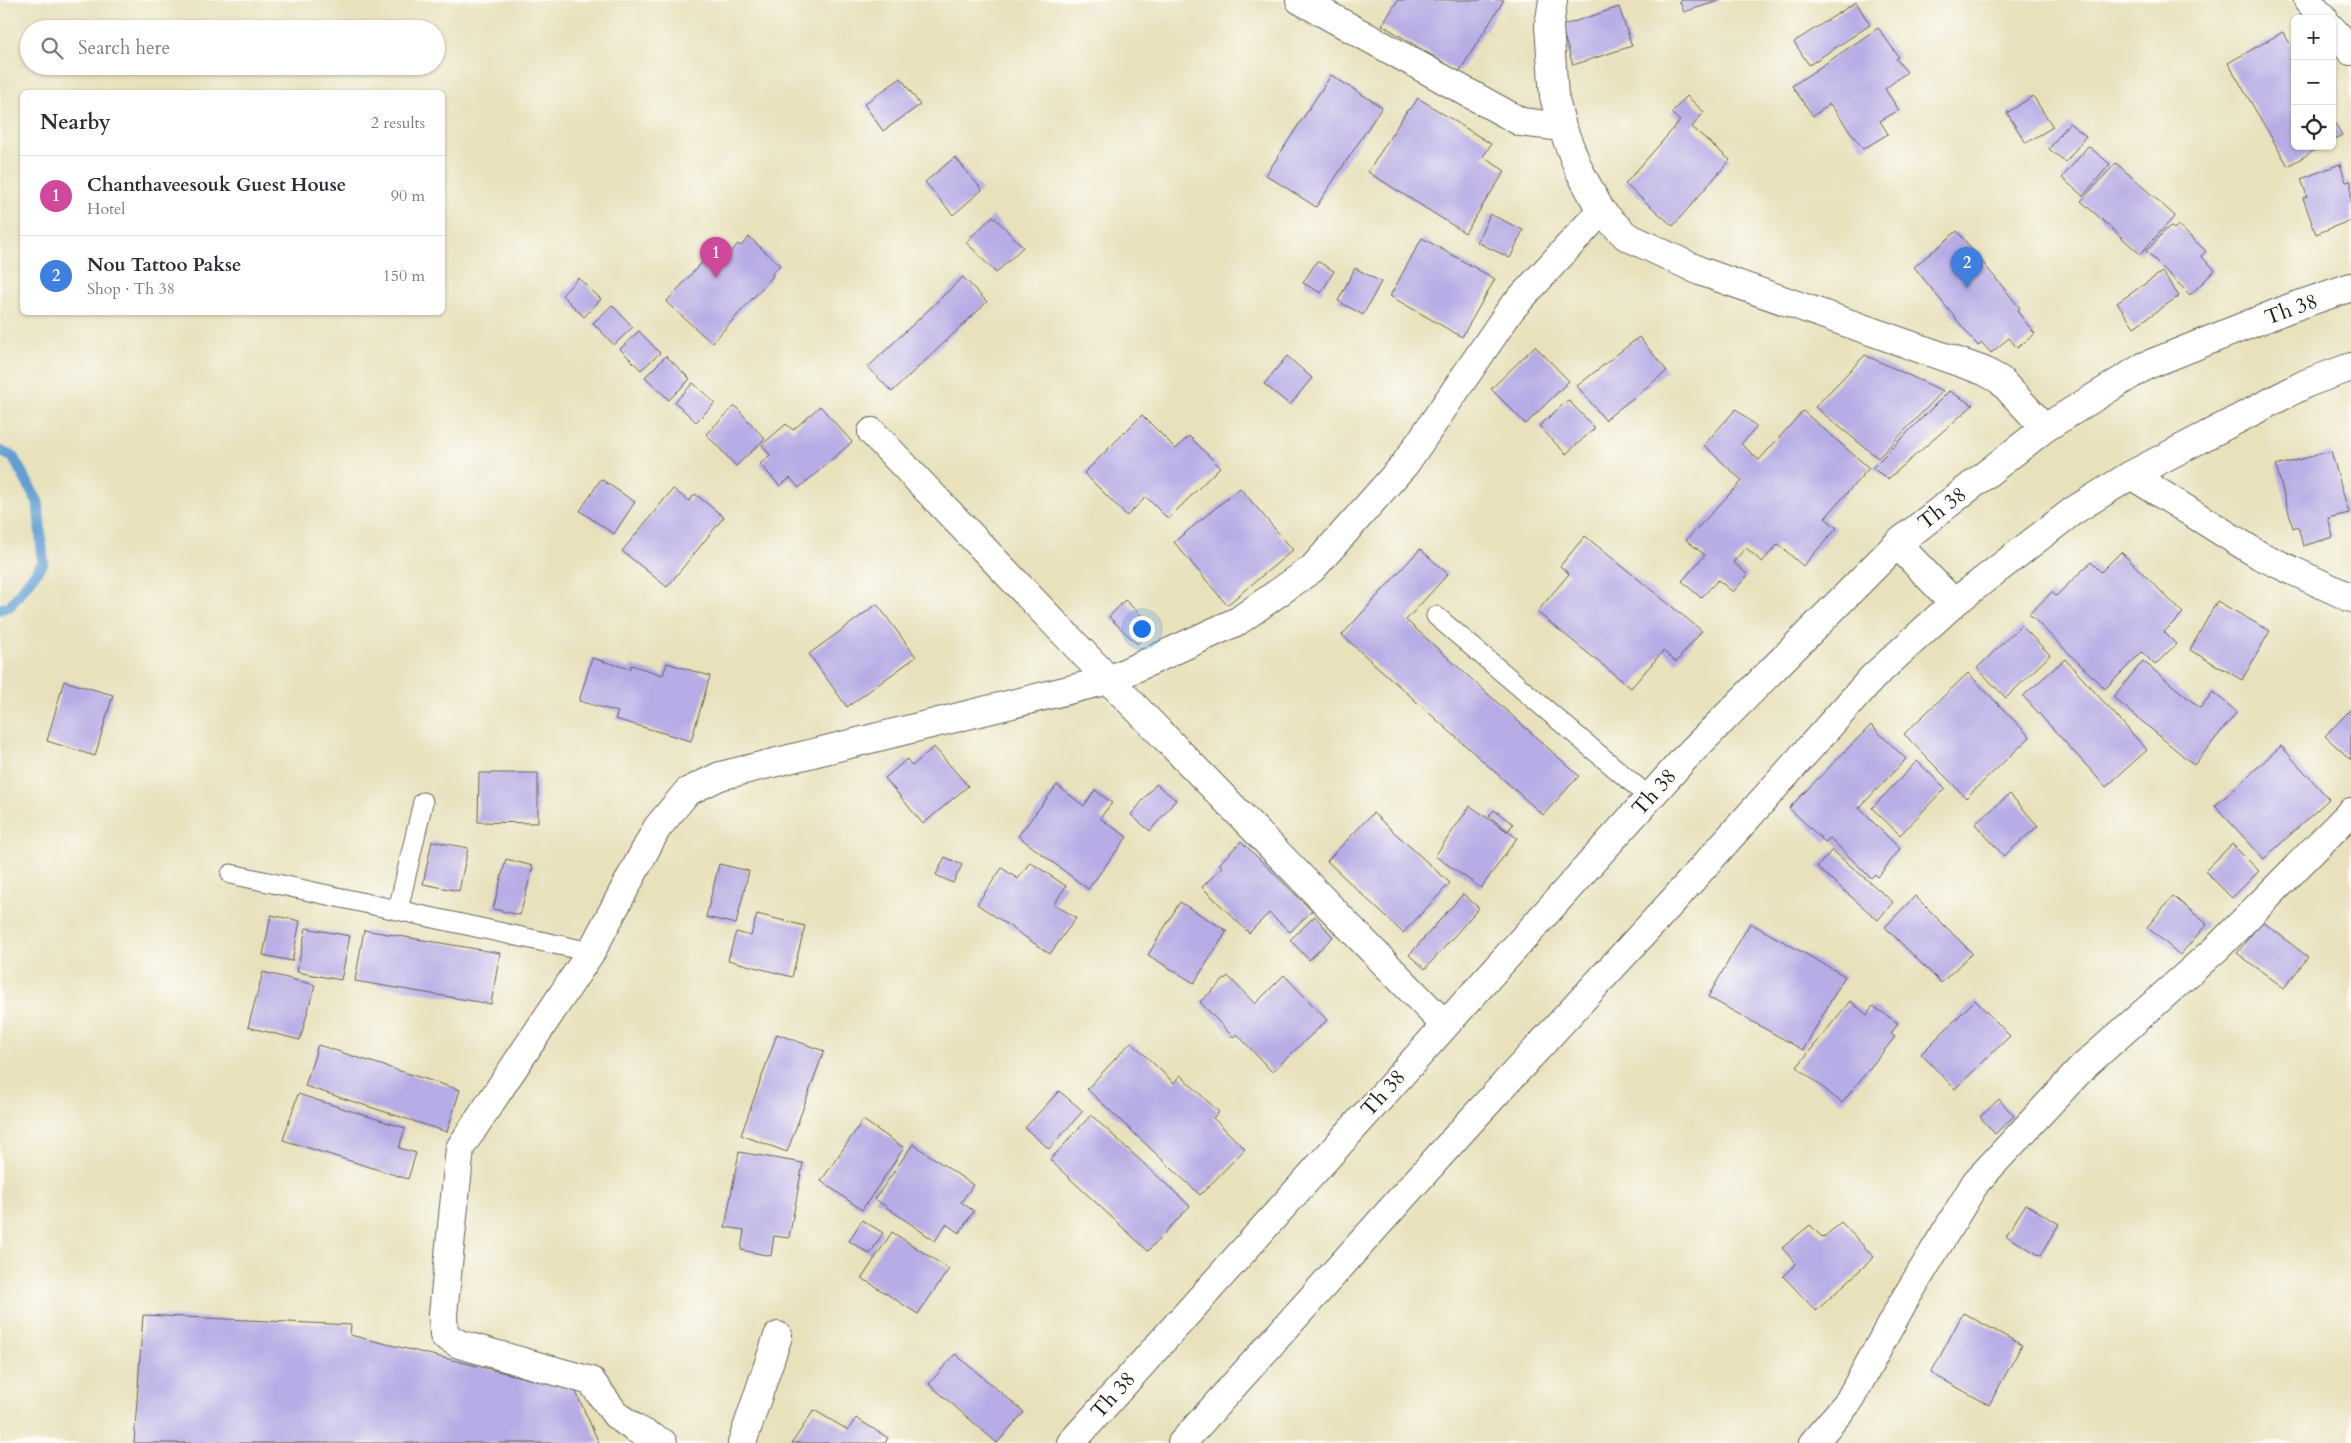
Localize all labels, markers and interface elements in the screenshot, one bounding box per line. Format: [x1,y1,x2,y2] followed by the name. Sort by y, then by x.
[2291,15,2336,150] map controls
[2291,15,2336,60] button: +
[20,20,445,75] search box
[38,34,66,62] icon: search
[78,35,170,61] text: Search here
[2291,60,2336,105] button: −
[2291,105,2336,150] button: locate
[40,108,111,137] text: Nearby
[371,112,425,134] text: 2 results
[87,172,346,198] text: Chanthaveesouk Guest House
[52,185,60,207] text: 1
[391,185,425,207] text: 90 m
[87,198,125,220] text: Hotel
[700,237,732,278] pin: 1
[1951,247,1983,288] pin: 2
[87,252,242,278] text: Nou Tattoo Pakse
[52,265,60,287] text: 2
[383,265,425,287] text: 150 m
[87,278,175,300] text: Shop · Th 38
[2261,287,2322,332] street label: Th 38
[1912,480,1973,536] street label: Th 38
[1129,616,1155,642] your location
[1625,763,1683,822] street label: Th 38
[1354,1064,1412,1123] street label: Th 38
[1084,1366,1142,1425] street label: Th 38

